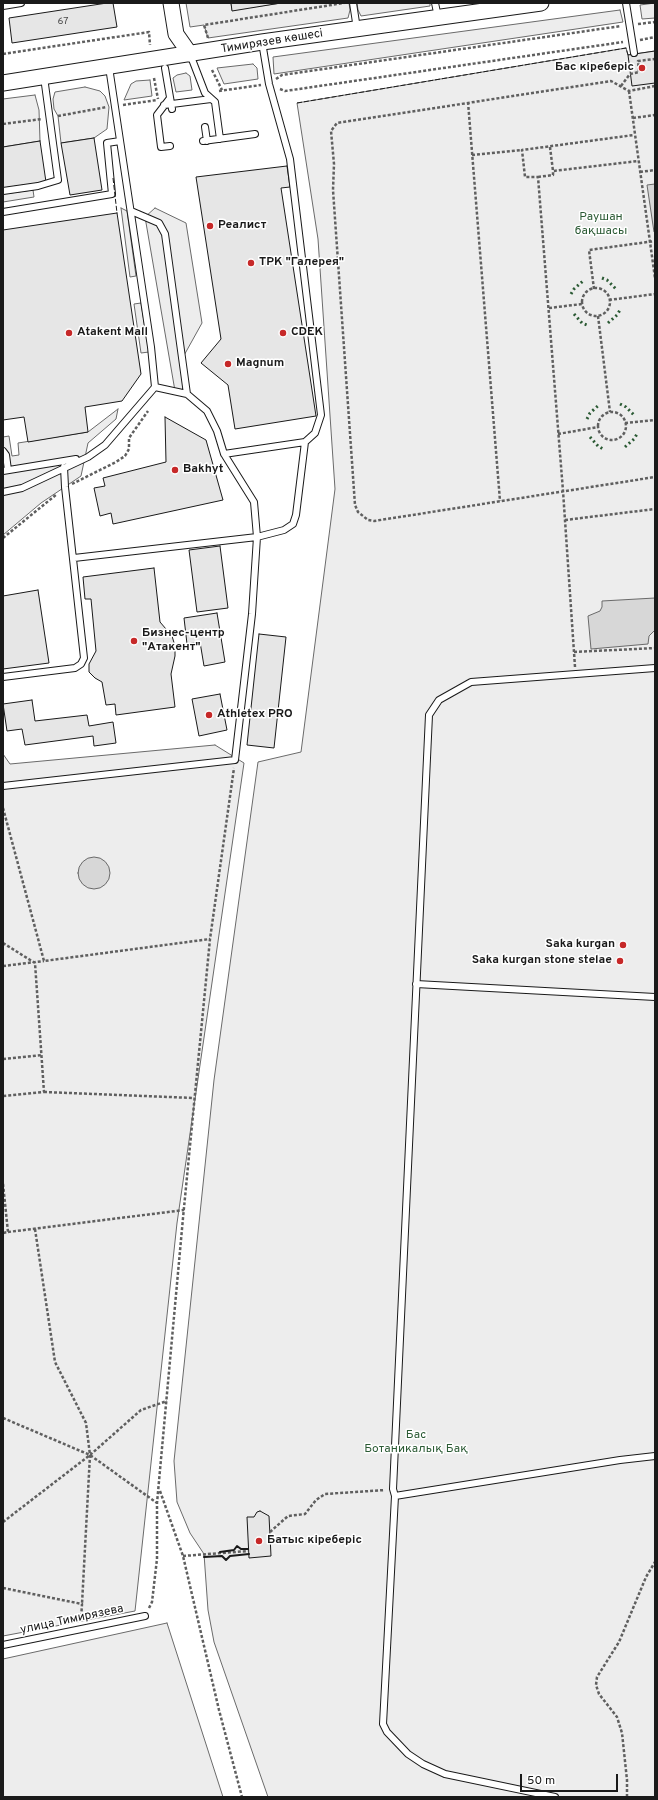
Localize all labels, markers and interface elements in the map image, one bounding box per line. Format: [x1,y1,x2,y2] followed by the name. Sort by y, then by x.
[58,16,68,28] house number: 67
[220,27,324,57] street label: Тимирязев көшесі
[555,61,634,75] place label: Бас кіреберіс
[637,63,647,73] marker: Бас кіреберіс
[575,211,627,239] park label: Раушан бақшасы
[218,219,266,233] place label: Реалист
[205,221,215,231] marker: Реалист
[259,256,344,270] place label: ТРК "Галерея"
[246,258,256,268] marker: ТРК "Галерея"
[77,326,148,340] place label: Atakent Mall
[291,326,323,340] place label: CDEK
[64,328,74,338] marker: Atakent Mall
[278,328,288,338] marker: CDEK
[236,357,284,371] place label: Magnum
[223,359,233,369] marker: Magnum
[183,463,223,477] place label: Bakhyt
[170,465,180,475] marker: Bakhyt
[142,627,225,655] place label: Бизнес-центр "Атакент"
[129,636,139,646] marker: Бизнес-центр "Атакент"
[217,708,293,722] place label: Athletex PRO
[204,710,214,720] marker: Athletex PRO
[546,938,615,952] place label: Saka kurgan
[618,940,628,950] marker: Saka kurgan
[472,954,612,968] place label: Saka kurgan stone stelae
[615,956,625,966] marker: Saka kurgan stone stelae
[364,1429,468,1457] park label: Бас Ботаникалық Бақ
[267,1534,362,1548] place label: Батыс кіреберіс
[254,1536,264,1546] marker: Батыс кіреберіс
[19,1602,125,1638] street label: улица Тимирязева
[522,1766,620,1792] scale bar
[527,1773,555,1789] text: 50 m

